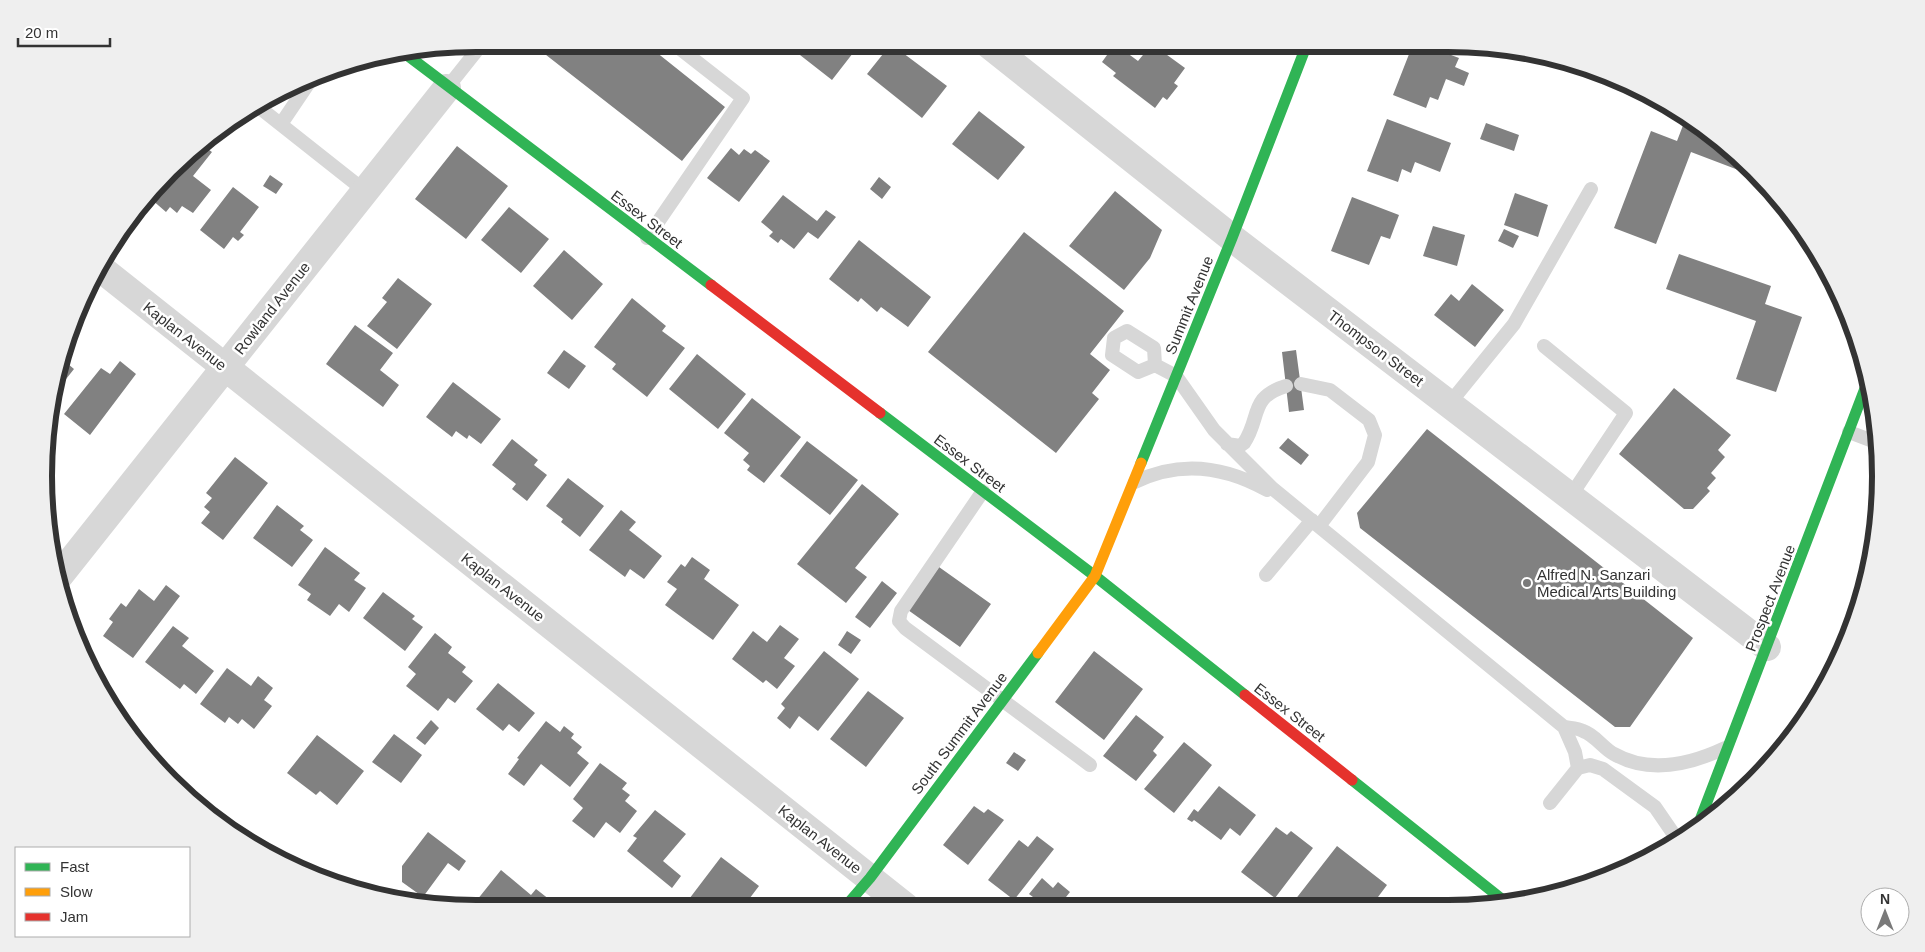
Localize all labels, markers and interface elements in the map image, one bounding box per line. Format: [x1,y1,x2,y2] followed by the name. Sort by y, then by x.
[18,15,110,47] scale bar
[25,24,58,41] text: 20 m
[608,187,687,252] street label: Essex Street
[1161,253,1217,357] street label: Summit Avenue
[231,259,313,357] street label: Rowland Avenue
[140,298,230,374] street label: Kaplan Avenue
[1325,307,1428,390] street label: Thompson Street
[931,431,1010,496] street label: Essex Street
[1742,542,1798,654] street label: Prospect Avenue
[458,549,548,625] street label: Kaplan Avenue
[1537,566,1676,600] place label: Alfred N. Sanzari Medical Arts Building
[1521,577,1533,589] marker: Alfred N. Sanzari Medical Arts Building
[908,669,1010,797] street label: South Summit Avenue
[1251,679,1329,745] street label: Essex Street
[775,801,865,877] street label: Kaplan Avenue
[15,847,190,937] legend
[60,858,90,875] text: Fast
[60,883,93,900] text: Slow
[1860,887,1910,937] north arrow
[1880,891,1890,907] text: N
[60,908,88,925] text: Jam

